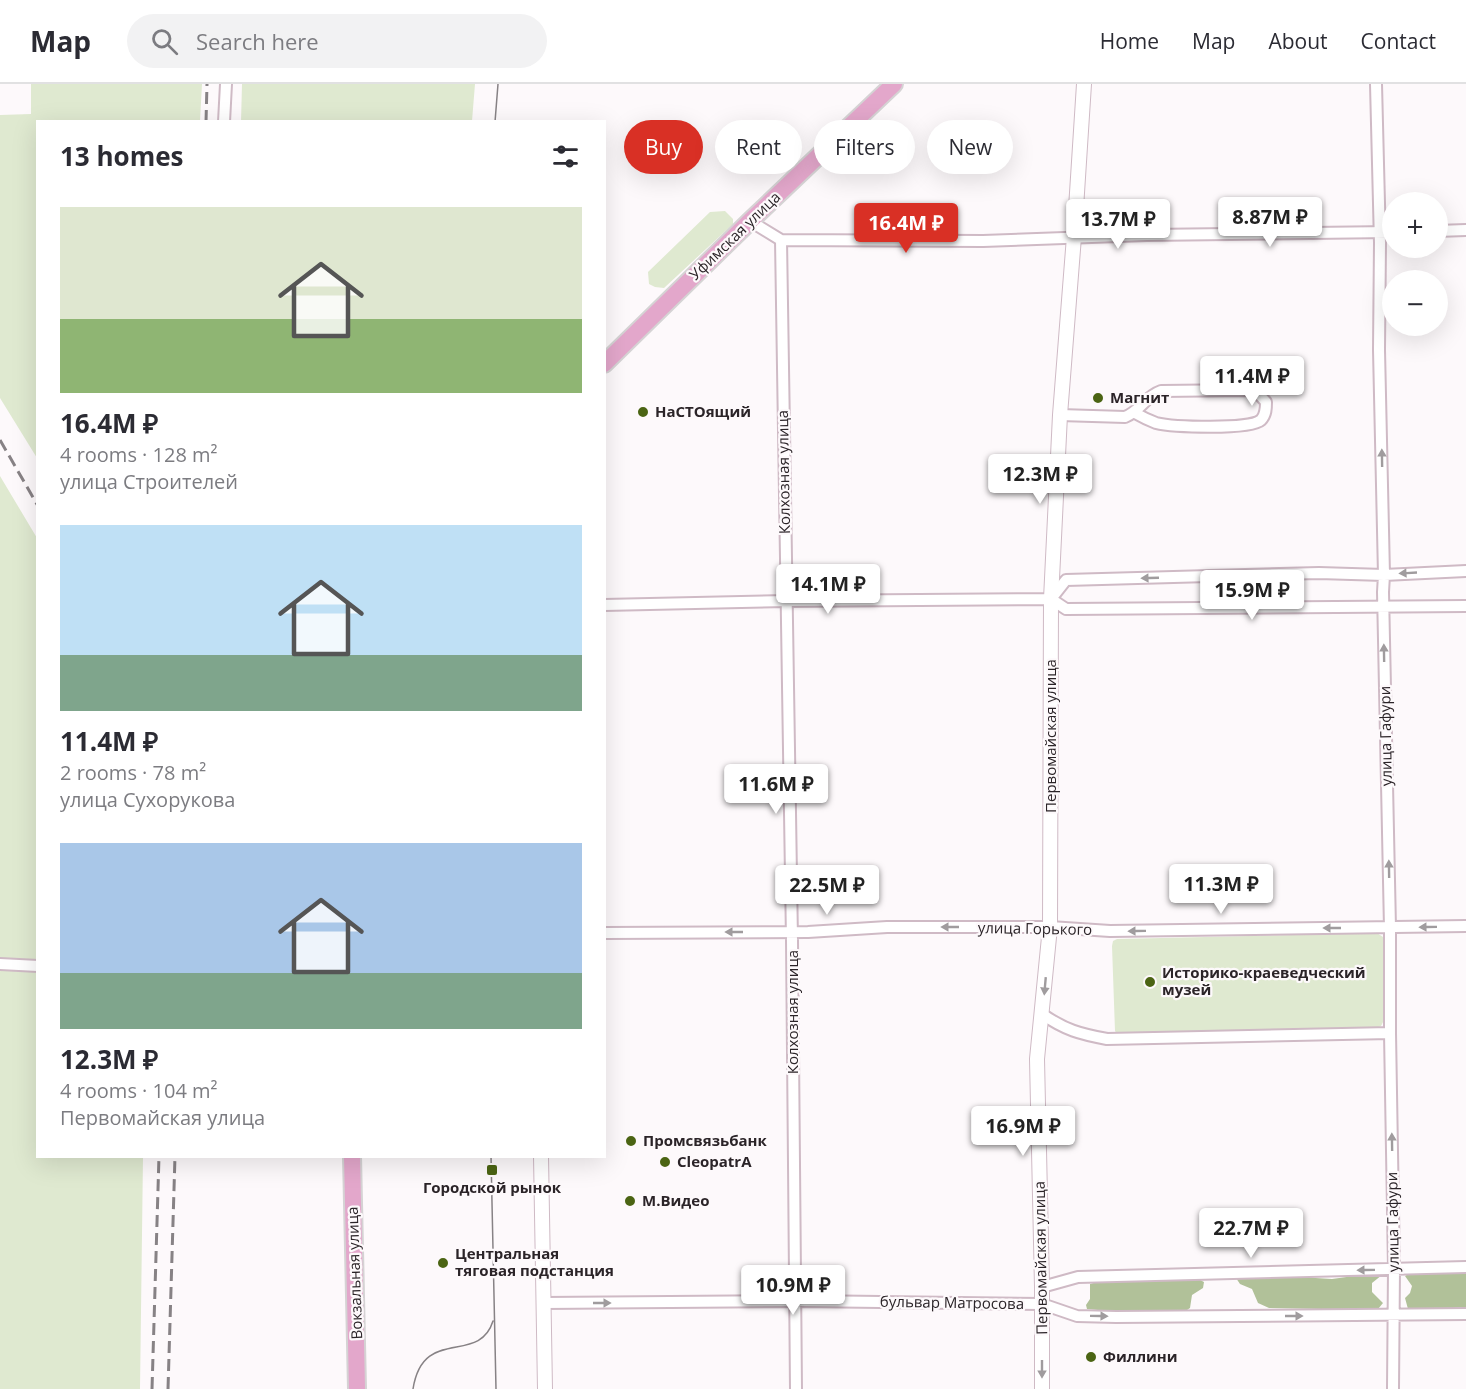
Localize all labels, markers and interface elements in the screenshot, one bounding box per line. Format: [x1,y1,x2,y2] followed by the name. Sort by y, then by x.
[127,14,547,68] search box
[30,22,91,60] text: Map
[148,25,181,58] icon: search
[196,26,319,56] text: Search here
[1100,27,1159,55] text: Home
[1192,27,1235,55] text: Map
[1268,27,1328,55] text: About
[1361,27,1436,55] text: Contact
[624,120,703,174] chip: Buy
[715,120,802,174] chip: Rent
[814,120,915,174] chip: Filters
[927,120,1013,174] chip: New
[60,138,184,174] text: 13 homes
[549,140,582,173] icon: filters
[684,187,784,284] street label: Уфимская улица
[1382,192,1448,336] map controls
[1382,192,1448,258] button: +
[1215,197,1325,248] pin: 8.87M ₽
[1063,199,1173,250] pin: 13.7M ₽
[851,203,961,254] pin: 16.4M ₽
[1232,203,1308,230] text: 8.87M ₽
[1080,205,1156,232] text: 13.7M ₽
[868,209,944,236] text: 16.4M ₽
[267,246,375,354] icon: home
[1382,270,1448,336] button: −
[1197,356,1307,407] pin: 11.4M ₽
[1214,362,1290,389] text: 11.4M ₽
[1110,387,1169,407] place label: Магнит
[1091,391,1105,405] marker: Магнит
[655,401,751,421] place label: НаСТОящий
[60,405,158,441] text: 16.4M ₽
[636,405,650,419] marker: НаСТОящий
[772,410,794,534] street label: Колхозная улица
[60,441,218,468] text: 4 rooms · 128 m²
[1377,449,1386,468] one-way arrow
[985,454,1095,505] pin: 12.3M ₽
[1002,460,1078,487] text: 12.3M ₽
[60,468,238,495] text: улица Строителей
[267,564,375,672] icon: home
[773,564,883,615] pin: 14.1M ₽
[1398,569,1417,578] one-way arrow
[790,570,866,597] text: 14.1M ₽
[1197,570,1307,621] pin: 15.9M ₽
[1140,573,1159,582] one-way arrow
[1214,576,1290,603] text: 15.9M ₽
[1379,644,1389,663] one-way arrow
[1040,659,1060,813] street label: Первомайская улица
[1374,686,1396,786] street label: улица Гафури
[60,723,158,759] text: 11.4M ₽
[60,759,206,786] text: 2 rooms · 78 m²
[721,764,831,815] pin: 11.6M ₽
[738,770,814,797] text: 11.6M ₽
[60,786,235,813] text: улица Сухорукова
[1384,860,1394,879] one-way arrow
[1166,864,1276,915] pin: 11.3M ₽
[772,865,882,916] pin: 22.5M ₽
[1183,870,1259,897] text: 11.3M ₽
[789,871,865,898] text: 22.5M ₽
[267,882,375,990] icon: home
[978,917,1092,939] street label: улица Горького
[940,922,959,932] one-way arrow
[1419,922,1438,932] one-way arrow
[1322,923,1341,933] one-way arrow
[1128,926,1147,936] one-way arrow
[724,927,743,937] one-way arrow
[782,950,802,1074] street label: Колхозная улица
[1162,962,1366,999] place label: Историко-краеведческий музей
[1143,975,1157,989] marker: Историко-краеведческий музей
[1040,976,1050,995] one-way arrow
[60,1041,158,1077] text: 12.3M ₽
[60,1077,218,1104] text: 4 rooms · 104 m²
[60,1104,265,1131] text: Первомайская улица
[968,1106,1078,1157] pin: 16.9M ₽
[985,1112,1061,1139] text: 16.9M ₽
[643,1130,768,1150] place label: Промсвязьбанк
[1387,1132,1397,1151] one-way arrow
[624,1134,638,1148] marker: Промсвязьбанк
[677,1151,752,1171] place label: CleopatrA
[658,1155,672,1169] marker: CleopatrA
[485,1163,499,1177] marker: Городской рынок
[1381,1172,1403,1272] street label: улица Гафури
[423,1177,562,1197] place label: Городской рынок
[1029,1181,1051,1335] street label: Первомайская улица
[642,1190,709,1210] place label: М.Видео
[623,1194,637,1208] marker: М.Видео
[342,1206,366,1340] street label: Вокзальная улица
[1196,1208,1306,1259] pin: 22.7M ₽
[1213,1214,1289,1241] text: 22.7M ₽
[455,1243,614,1280] place label: Центральная тяговая подстанция
[436,1256,450,1270] marker: Центральная тяговая подстанция
[738,1265,848,1316] pin: 10.9M ₽
[1356,1265,1375,1275] one-way arrow
[755,1271,831,1298] text: 10.9M ₽
[880,1291,1024,1313] street label: бульвар Матросова
[593,1298,612,1308] one-way arrow
[1089,1311,1108,1321] one-way arrow
[1284,1311,1303,1321] one-way arrow
[1103,1346,1178,1366] place label: Филлини
[1084,1350,1098,1364] marker: Филлини
[1037,1359,1047,1378] one-way arrow

